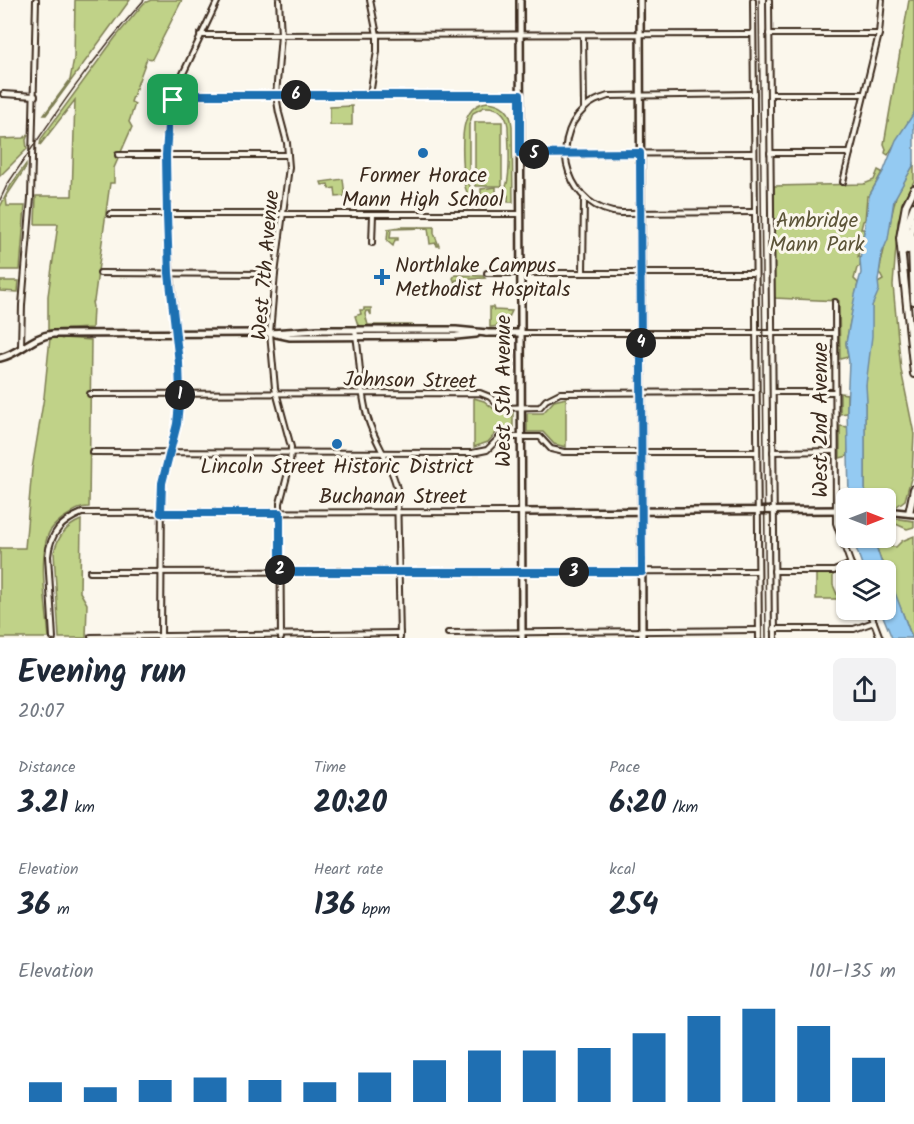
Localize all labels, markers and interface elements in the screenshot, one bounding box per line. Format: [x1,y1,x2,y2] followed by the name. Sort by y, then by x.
[147,74,198,125] pin
[281,80,311,110] pin: 6
[292,82,300,107] text: 6
[156,83,189,116] icon: arrive
[519,139,549,169] pin: 5
[530,141,538,166] text: 5
[416,146,430,160] marker: Former Horace Mann High School
[342,160,504,217] place label: Former Horace Mann High School
[243,188,290,342] street label: West 7th Avenue
[769,205,865,262] park label: Ambridge Mann Park
[395,250,571,307] place label: Northlake Campus Methodist Hospitals
[373,268,391,286] marker: Northlake Campus Methodist Hospitals
[488,314,521,467] street label: West 5th Avenue
[626,328,656,358] pin: 4
[637,330,645,355] text: 4
[805,342,838,498] street label: West 2nd Avenue
[343,364,478,399] street label: Johnson Street
[165,380,195,410] pin: 1
[178,382,182,407] text: 1
[330,437,344,451] marker: Lincoln Street Historic District
[200,451,475,484] place label: Lincoln Street Historic District
[319,481,468,514] street label: Buchanan Street
[836,488,896,548] north arrow
[836,488,896,620] map controls
[265,555,295,585] pin: 2
[275,557,285,582] text: 2
[559,557,589,587] pin: 3
[570,559,578,584] text: 3
[836,560,896,620] button: layers
[18,647,186,700] text: Evening run
[833,658,896,721] button: share
[18,696,64,728] text: 20:07
[18,755,76,780] text: Distance
[314,755,346,780] text: Time
[609,755,640,780] text: Pace
[18,780,68,828] text: 3.21
[314,780,387,828] text: 20:20
[609,780,666,828] text: 6:20
[68,795,95,820] text: km
[666,795,698,820] text: /km
[18,857,79,882] text: Elevation
[314,857,383,882] text: Heart rate
[609,857,635,882] text: kcal
[18,882,51,930] text: 36
[314,882,355,930] text: 136
[609,882,658,930] text: 254
[51,897,70,922] text: m
[355,897,391,922] text: bpm
[18,956,94,988] text: Elevation
[809,956,896,988] text: 101–135 m

